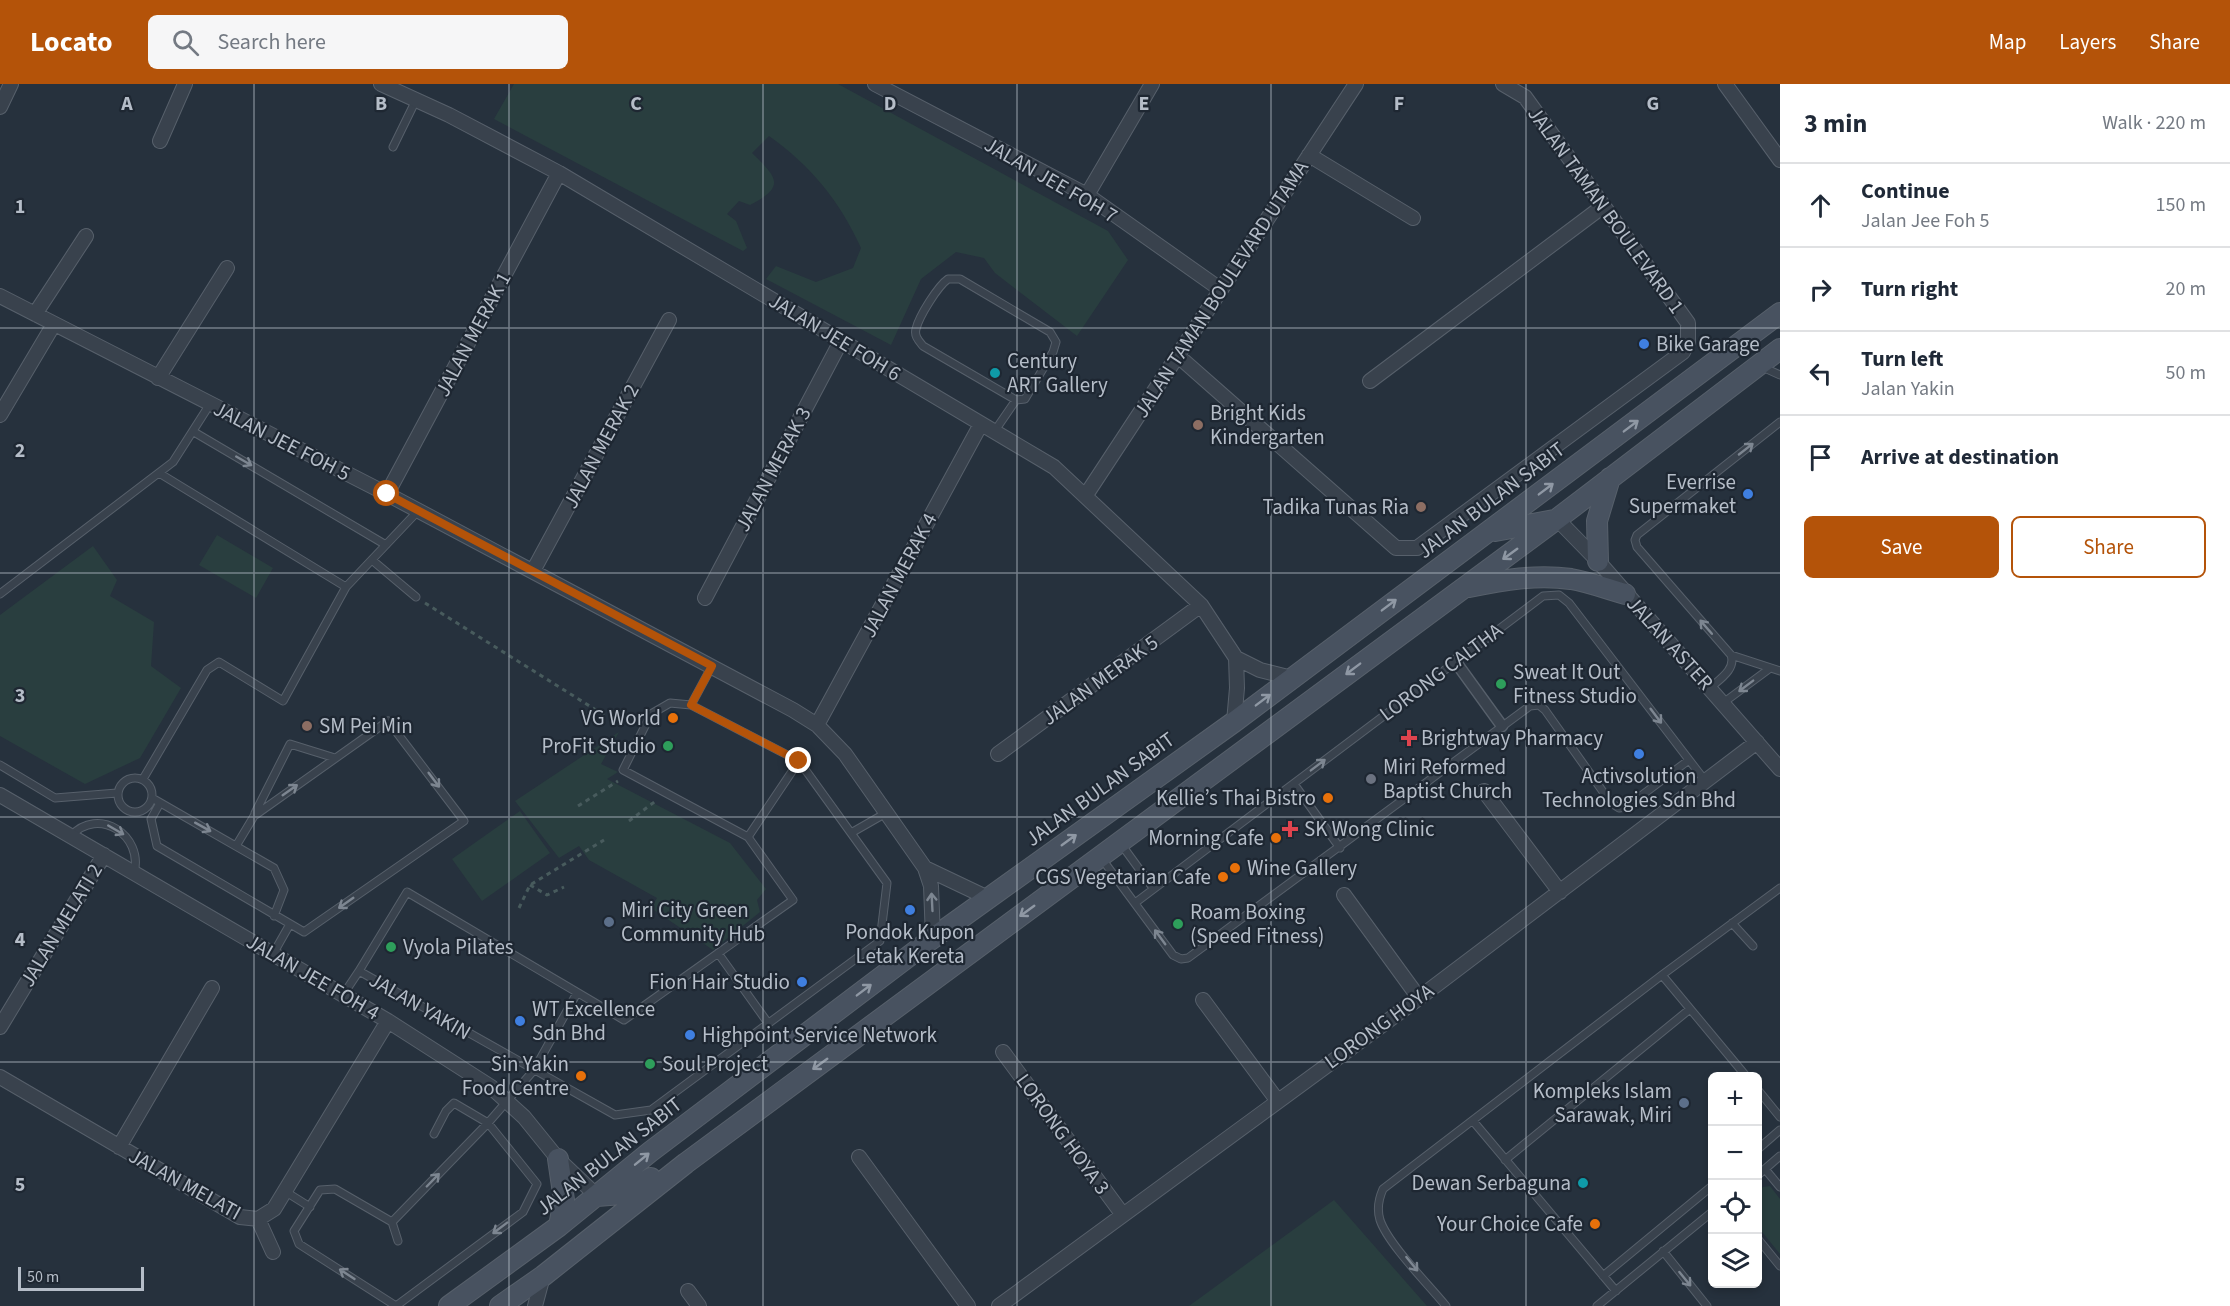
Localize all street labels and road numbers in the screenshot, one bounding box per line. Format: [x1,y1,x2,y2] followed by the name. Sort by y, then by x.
[1520,100,1692,320] street label: JALAN TAMAN BOULEVARD 1
[979,130,1123,230] street label: JALAN JEE FOH 7
[1126,154,1316,424] street label: JALAN TAMAN BOULEVARD UTAMA
[428,266,518,402] street label: JALAN MERAK 1
[763,286,907,388] street label: JALAN JEE FOH 6
[556,378,646,514] street label: JALAN MERAK 2
[208,394,356,488] street label: JALAN JEE FOH 5
[728,401,818,537] street label: JALAN MERAK 3
[1411,434,1571,566] street label: JALAN BULAN SABIT
[854,507,944,643] street label: JALAN MERAK 4
[1620,589,1720,697] street label: JALAN ASTER
[1373,615,1509,728] street label: LORONG CALTHA
[1036,628,1164,732] street label: JALAN MERAK 5
[1019,725,1181,853] street label: JALAN BULAN SABIT
[12,858,110,992] street label: JALAN MELATI 2
[241,927,385,1027] street label: JALAN JEE FOH 4
[363,965,477,1047] street label: JALAN YAKIN
[1318,976,1440,1076] street label: LORONG HOYA
[1009,1067,1117,1201] street label: LORONG HOYA 3
[530,1089,688,1223] street label: JALAN BULAN SABIT
[123,1141,247,1227] street label: JALAN MELATI

